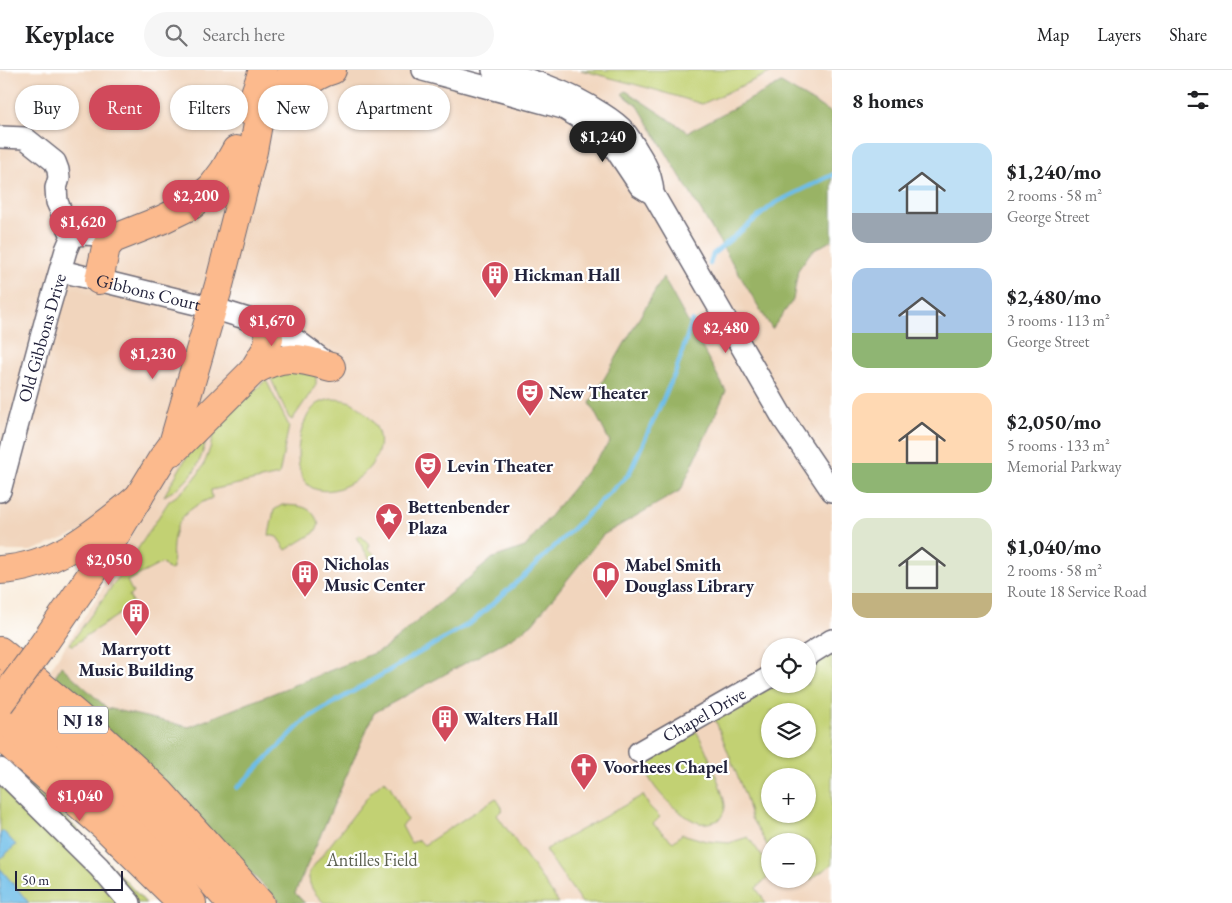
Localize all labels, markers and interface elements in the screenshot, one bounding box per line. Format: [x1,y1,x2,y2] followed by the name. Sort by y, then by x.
[144,12,494,57] search box
[25,19,114,50] text: Keyplace
[162,21,190,49] icon: search
[202,22,285,47] text: Search here
[1037,23,1069,46] text: Map
[1097,23,1141,46] text: Layers
[1169,23,1207,46] text: Share
[15,85,79,130] chip: Buy
[89,85,160,130] chip: Rent
[170,85,248,130] chip: Filters
[258,85,328,130] chip: New
[338,85,450,130] chip: Apartment
[1184,86,1212,114] icon: filters
[852,87,924,114] text: 8 homes
[562,121,644,163] pin: $1,240
[580,126,626,147] text: $1,240
[1007,158,1101,185] text: $1,240/mo
[892,163,952,223] icon: home
[155,180,237,222] pin: $2,200
[173,185,219,206] text: $2,200
[1007,185,1102,206] text: 2 rooms · 58 m²
[42,206,124,248] pin: $1,620
[1007,206,1090,227] text: George Street
[60,211,106,232] text: $1,620
[480,260,510,299] building icon: Hickman Hall
[514,263,620,286] place label: Hickman Hall
[94,268,204,316] street label: Gibbons Court
[12,271,71,405] street label: Old Gibbons Drive
[1007,283,1101,310] text: $2,480/mo
[892,288,952,348] icon: home
[231,304,313,347] pin: $1,670
[249,310,295,331] text: $1,670
[1007,310,1110,331] text: 3 rooms · 113 m²
[685,312,767,354] pin: $2,480
[703,317,749,338] text: $2,480
[1007,331,1090,352] text: George Street
[112,338,194,380] pin: $1,230
[130,343,176,364] text: $1,230
[515,378,545,417] theatre icon: New Theater
[549,381,648,404] place label: New Theater
[1007,408,1101,435] text: $2,050/mo
[892,413,952,473] icon: home
[1007,435,1110,456] text: 5 rooms · 133 m²
[413,451,443,490] theatre icon: Levin Theater
[447,454,554,477] place label: Levin Theater
[1007,456,1122,477] text: Memorial Parkway
[408,495,510,539] place label: Bettenbender Plaza
[374,502,404,541] place icon: Bettenbender Plaza
[1007,533,1101,560] text: $1,040/mo
[892,538,952,598] icon: home
[68,544,150,586] pin: $2,050
[86,549,132,570] text: $2,050
[324,552,426,596] place label: Nicholas Music Center
[625,553,754,597] place label: Mabel Smith Douglass Library
[290,559,320,598] building icon: Nicholas Music Center
[591,560,621,599] library icon: Mabel Smith Douglass Library
[1007,560,1102,581] text: 2 rooms · 58 m²
[1007,581,1147,602] text: Route 18 Service Road
[121,598,151,637] building icon: Marryott Music Building
[78,637,195,681] place label: Marryott Music Building
[761,638,816,888] map controls
[761,638,816,693] button: locate
[658,681,749,747] street label: Chapel Drive
[761,703,816,758] button: layers
[430,704,460,743] building icon: Walters Hall
[58,706,108,734] road number: NJ 18
[464,707,558,730] place label: Walters Hall
[569,752,599,791] church icon: Voorhees Chapel
[603,755,728,778] place label: Voorhees Chapel
[761,768,816,823] button: +
[39,780,121,822] pin: $1,040
[57,785,103,806] text: $1,040
[761,833,816,888] button: −
[325,848,418,871] park label: Antilles Field
[15,868,122,891] scale bar
[22,871,49,889] text: 50 m

